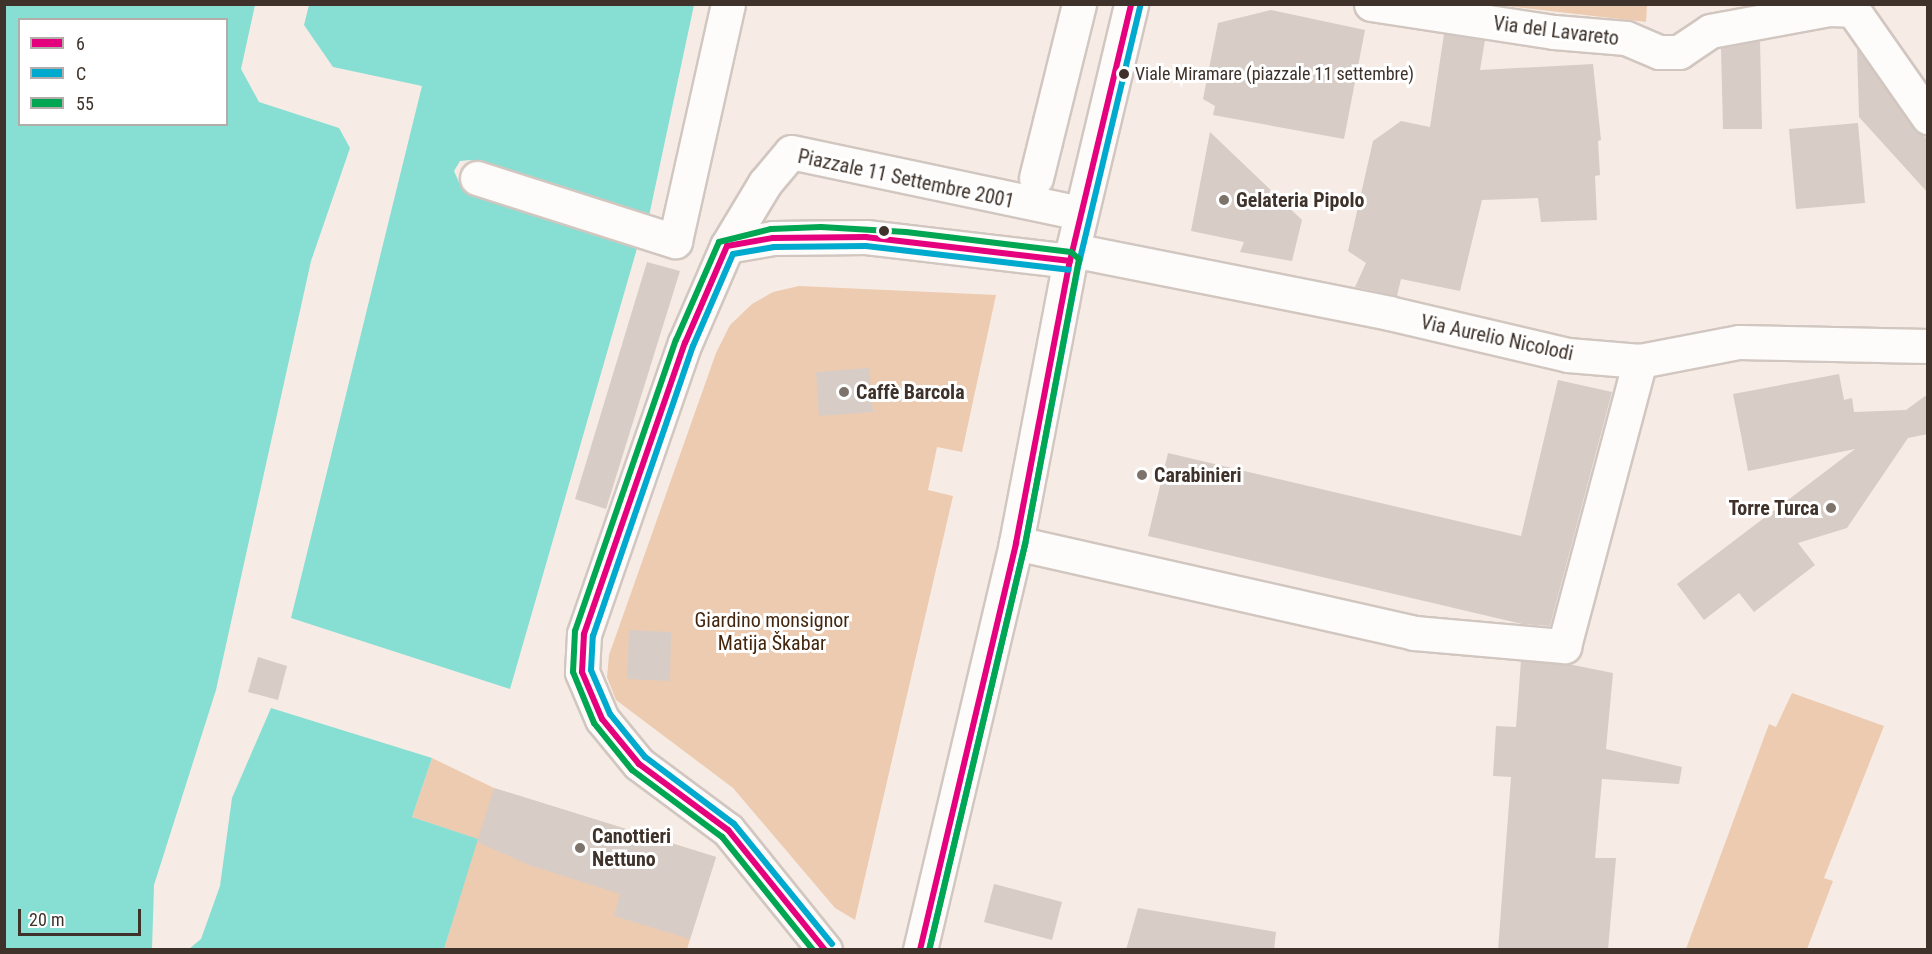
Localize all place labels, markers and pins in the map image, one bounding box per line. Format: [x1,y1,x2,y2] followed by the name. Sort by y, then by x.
[1135,63,1414,85] place label: Viale Miramare (piazzale 11 settembre)
[1118,68,1130,80] marker: Viale Miramare (piazzale 11 settembre)
[1236,188,1364,212] place label: Gelateria Pipolo
[1217,193,1231,207] marker: Gelateria Pipolo
[878,225,890,237] unlabelled marker
[856,380,965,404] place label: Caffè Barcola
[837,385,851,399] marker: Caffè Barcola
[1154,463,1242,487] place label: Carabinieri
[1135,468,1149,482] marker: Carabinieri
[1728,496,1819,520] place label: Torre Turca
[1824,501,1838,515] marker: Torre Turca
[592,825,671,872] place label: Canottieri Nettuno
[573,841,587,855] marker: Canottieri Nettuno

